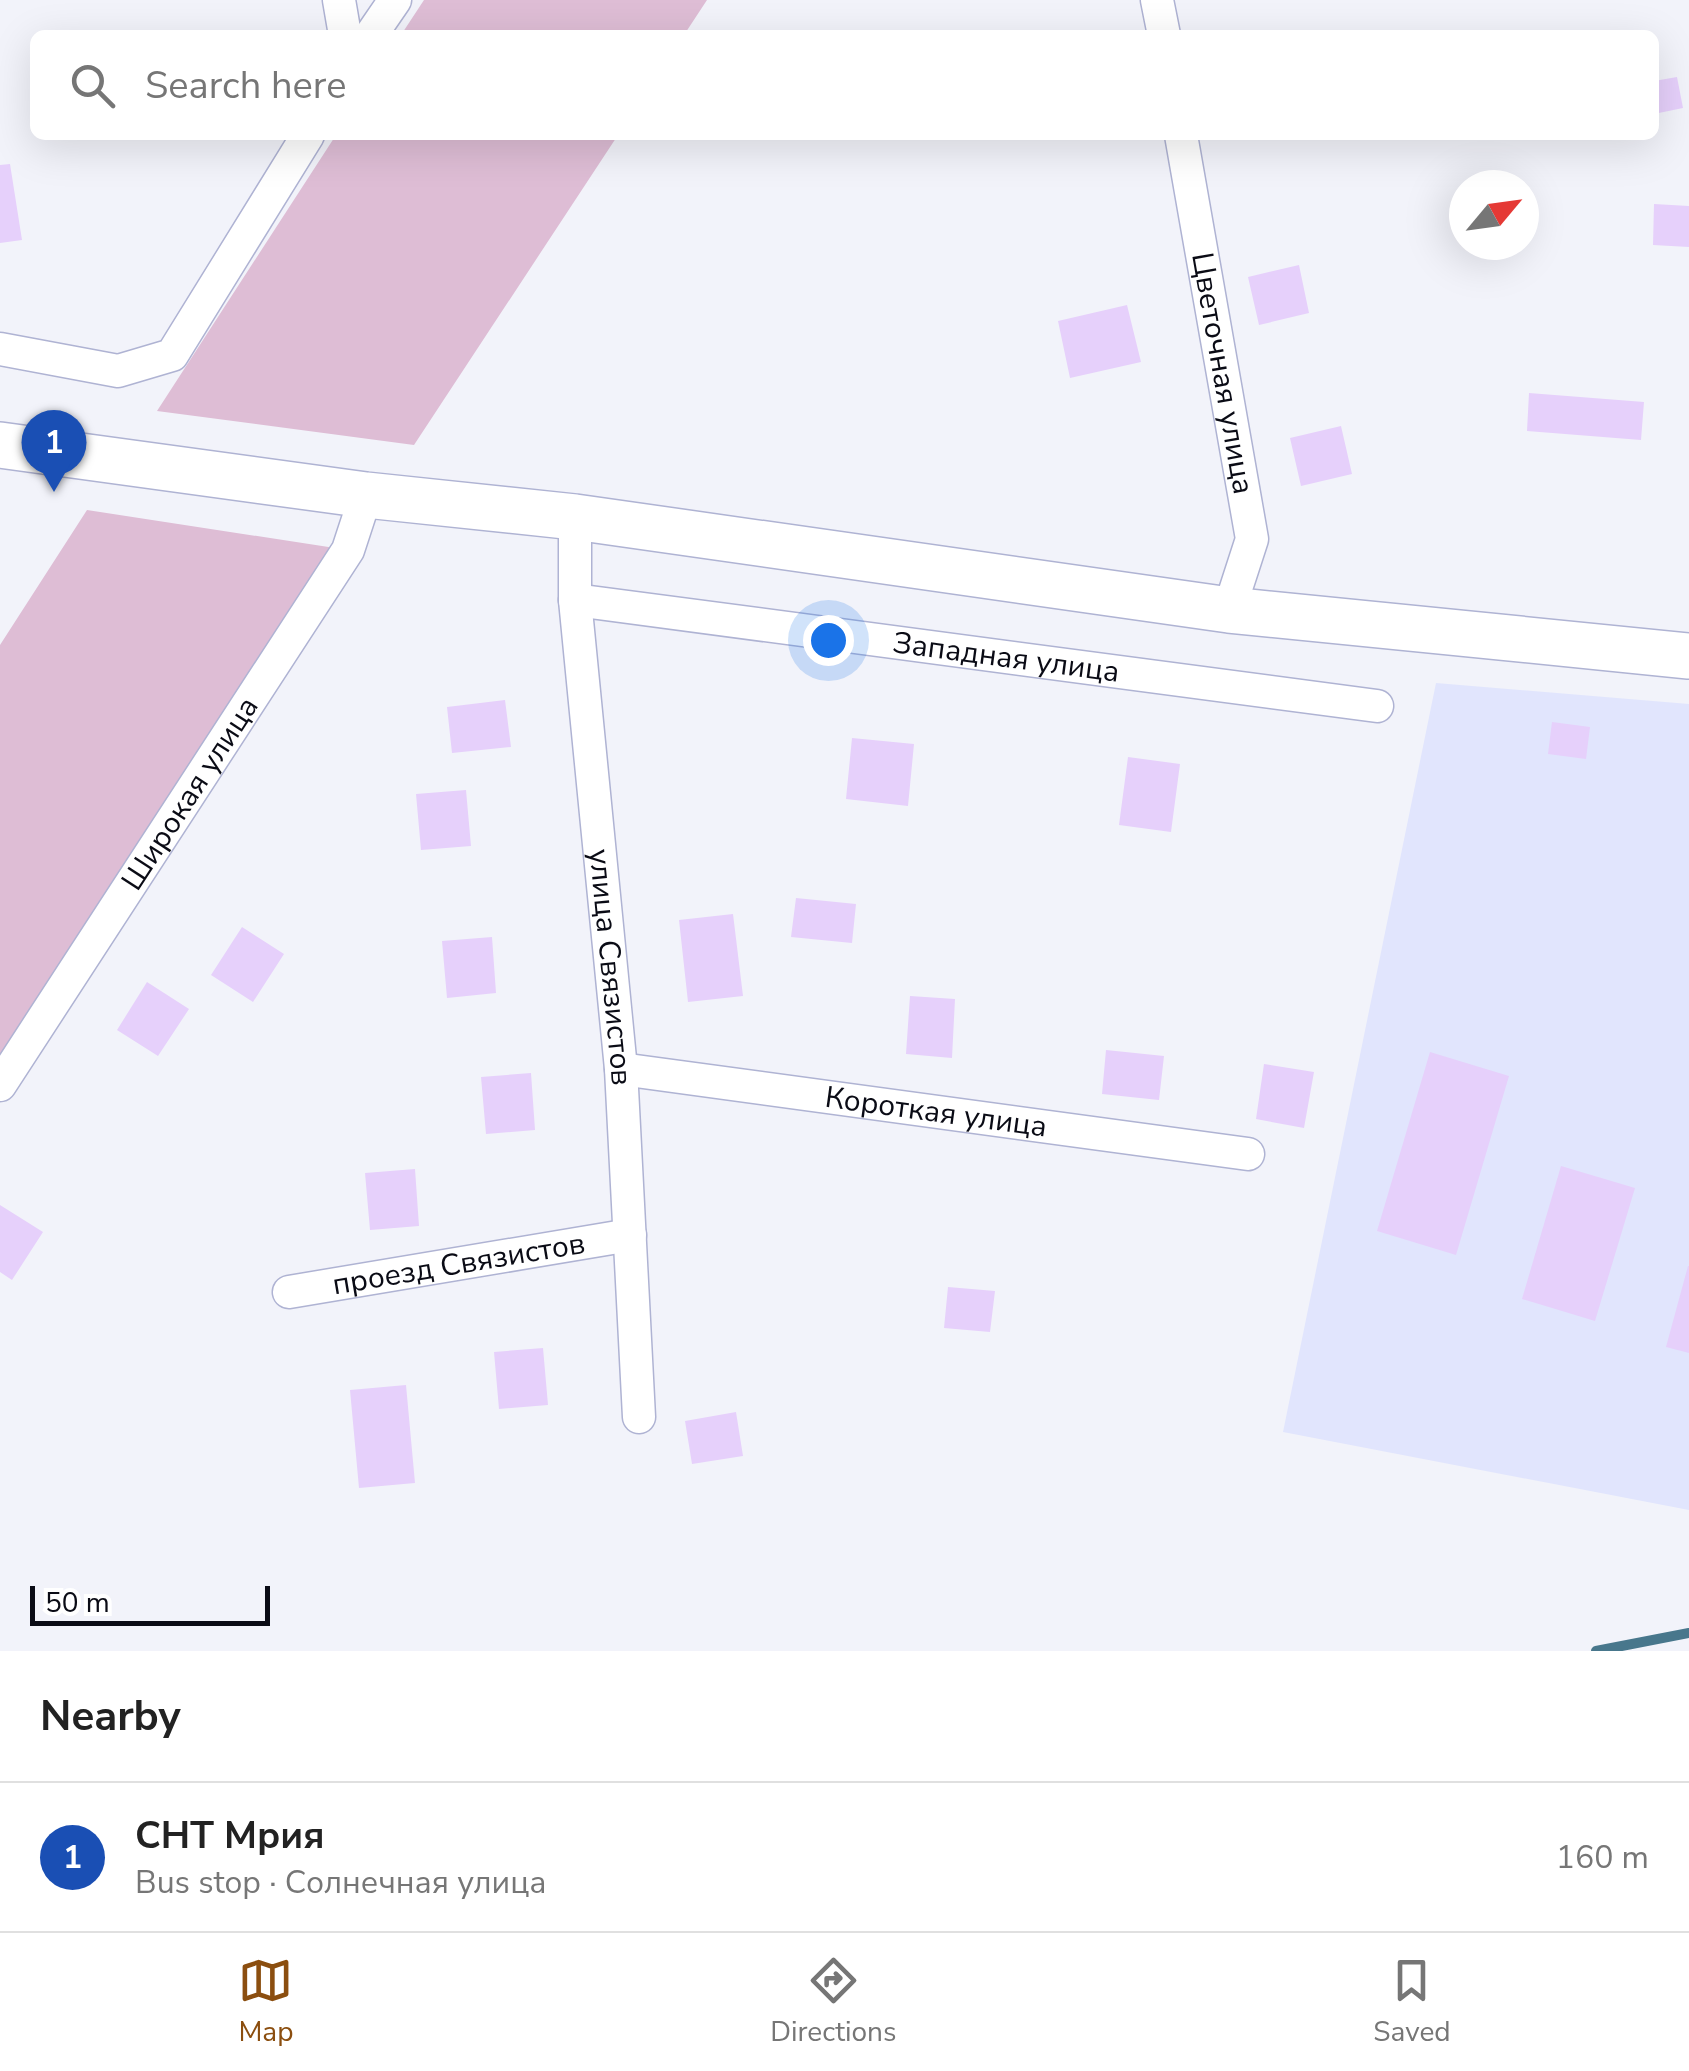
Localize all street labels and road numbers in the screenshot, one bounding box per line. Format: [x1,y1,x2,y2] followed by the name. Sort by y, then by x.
[1182,249,1264,497] street label: Цветочная улица
[890,622,1122,692] street label: Западная улица
[112,688,268,898] street label: Широкая улица
[579,847,642,1087] street label: улица Связистов
[823,1076,1050,1147] street label: Короткая улица
[329,1222,588,1305] street label: проезд Связистов

